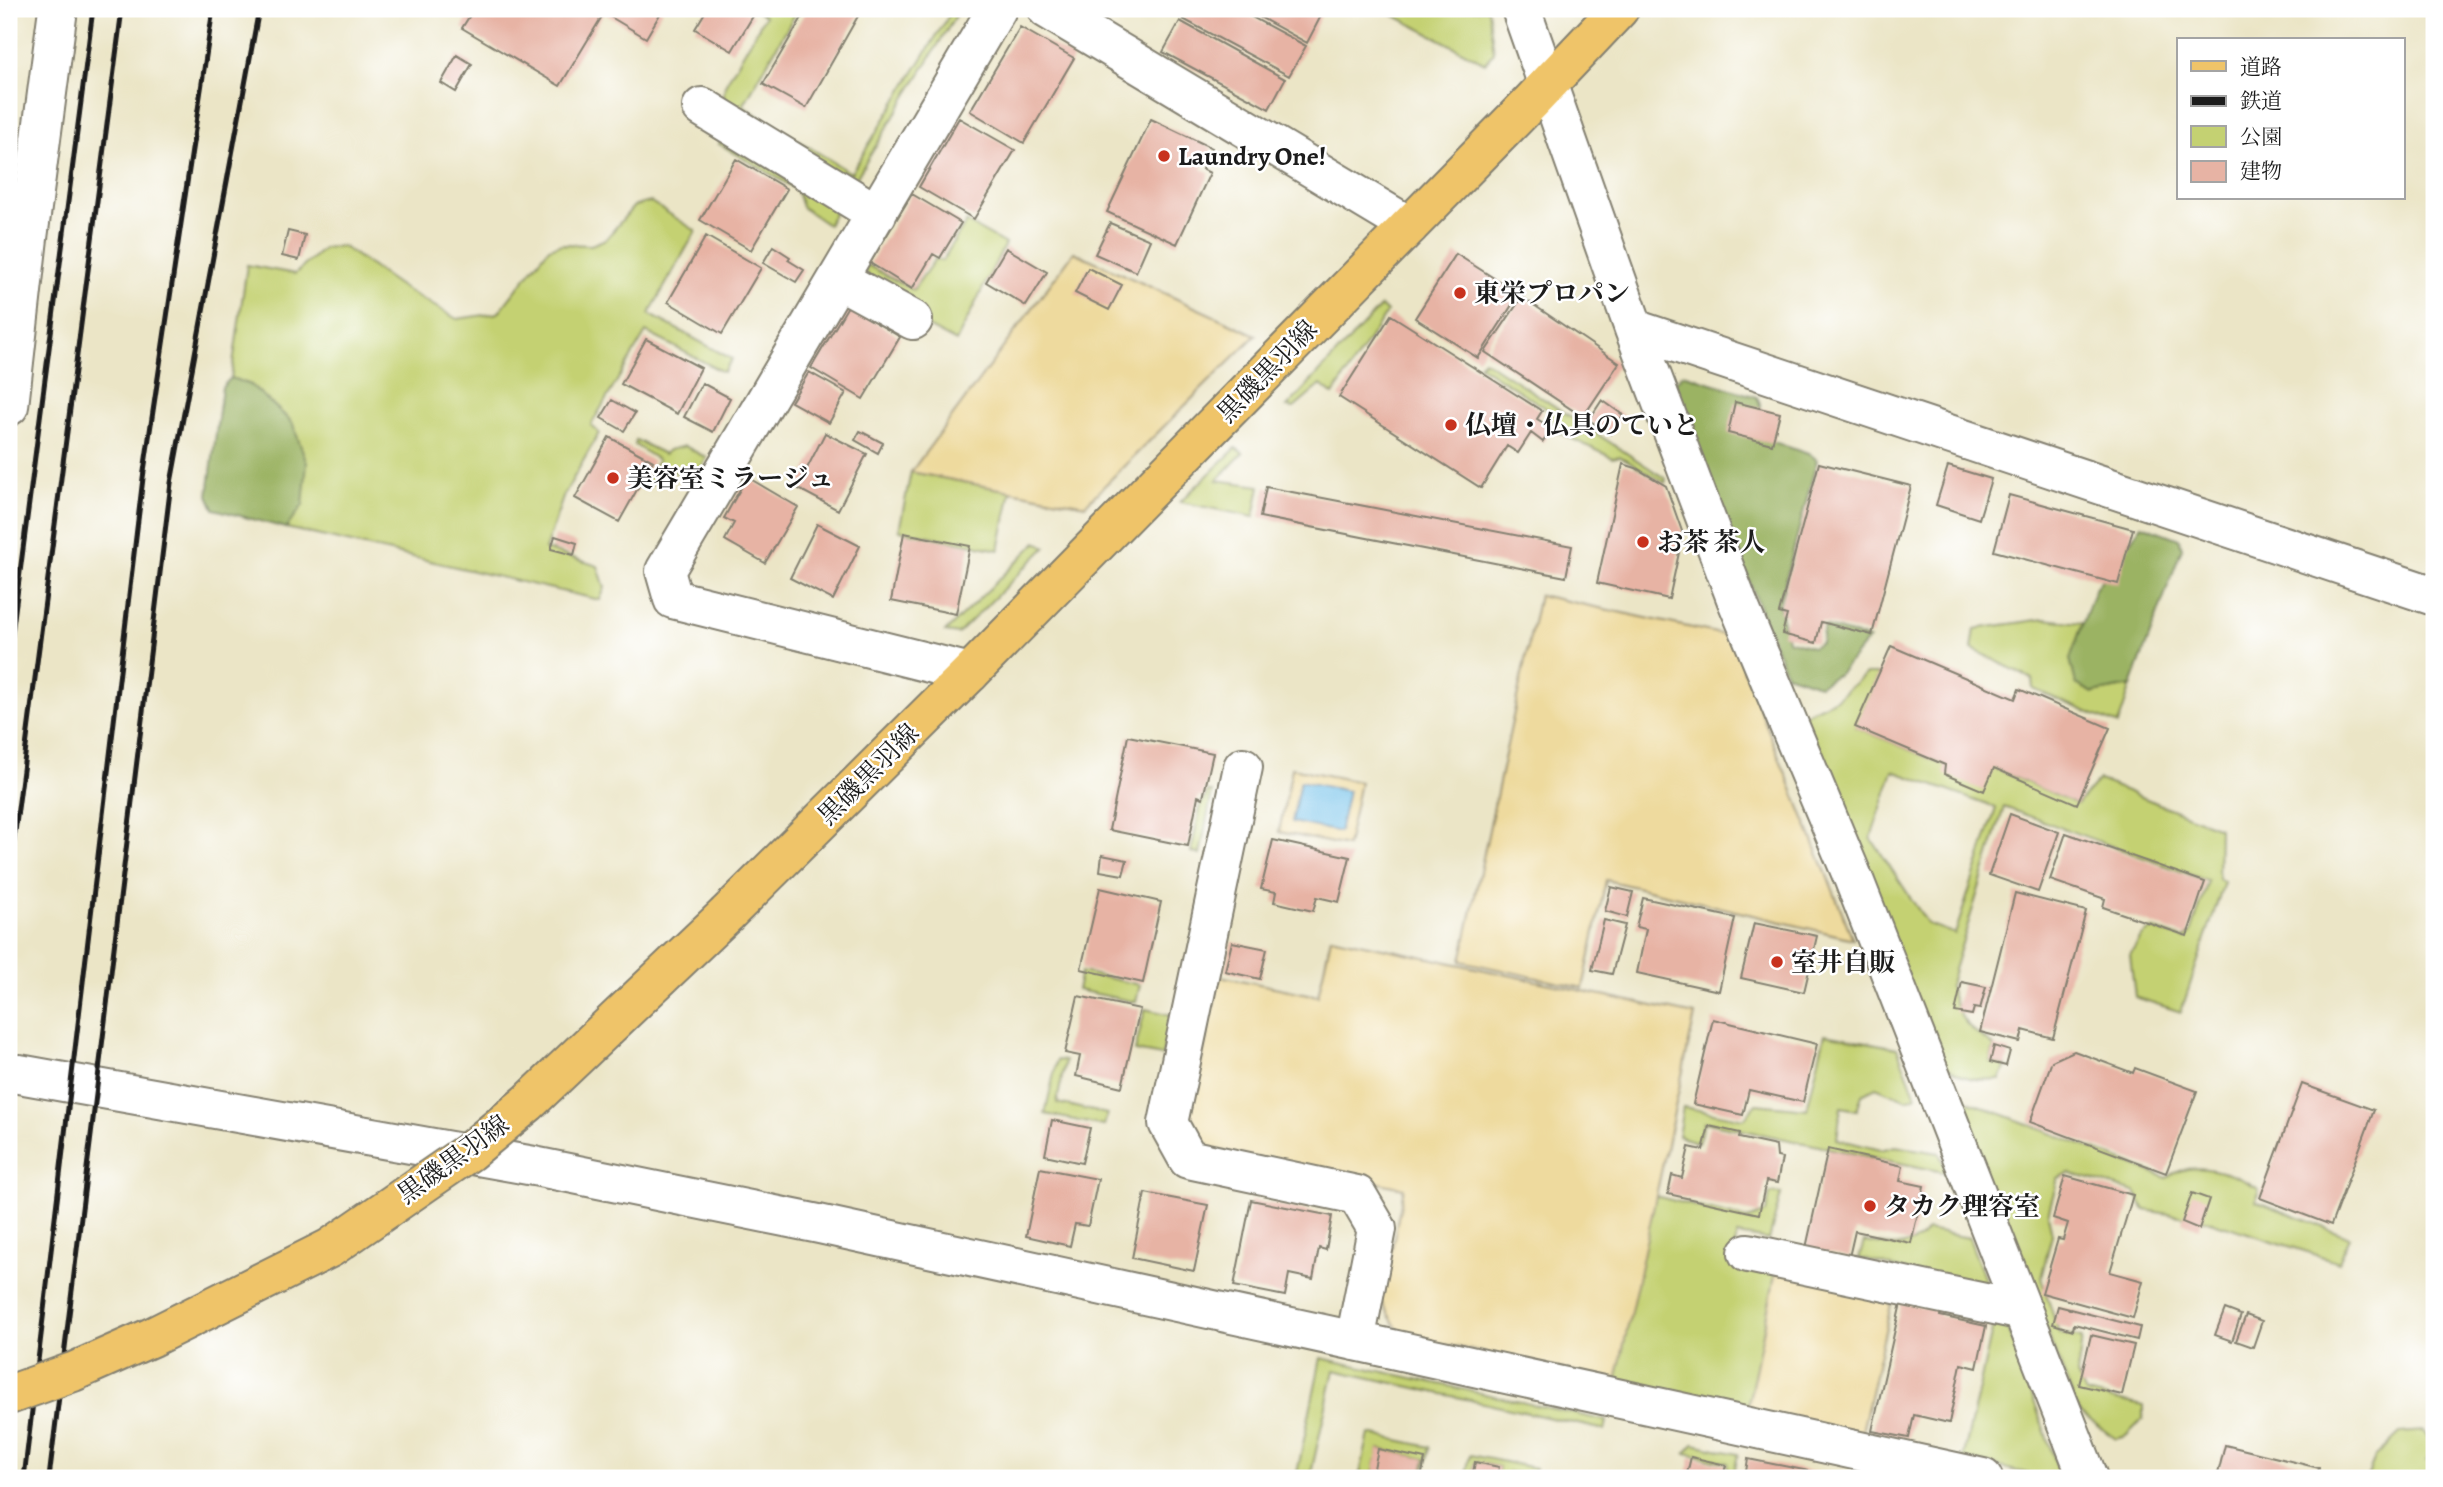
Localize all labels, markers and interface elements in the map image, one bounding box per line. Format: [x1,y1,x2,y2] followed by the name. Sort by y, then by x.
[2177,38,2404,200] legend
[2240,53,2282,81] text: 道路
[2240,87,2282,115] text: 鉄道
[2240,123,2282,151] text: 公園
[1178,139,1326,174] place label: Laundry One!
[1156,148,1172,164] marker: Laundry One!
[2240,157,2282,185] text: 建物
[1474,276,1630,311] place label: 東栄プロパン
[1452,285,1468,301] marker: 東栄プロパン
[1210,312,1325,430] street label: 黒磯黒羽線
[1465,408,1699,443] place label: 仏壇・仏具のていと
[1443,417,1459,433] marker: 仏壇・仏具のていと
[627,461,834,496] place label: 美容室ミラージュ
[605,470,621,486] marker: 美容室ミラージュ
[1657,525,1766,560] place label: お茶 茶人
[1635,534,1651,550] marker: お茶 茶人
[810,716,927,833] street label: 黒磯黒羽線
[1791,945,1895,980] place label: 室井自販
[1769,954,1785,970] marker: 室井自販
[390,1107,516,1212] street label: 黒磯黒羽線
[1884,1189,2040,1224] place label: タカク理容室
[1862,1198,1878,1214] marker: タカク理容室

